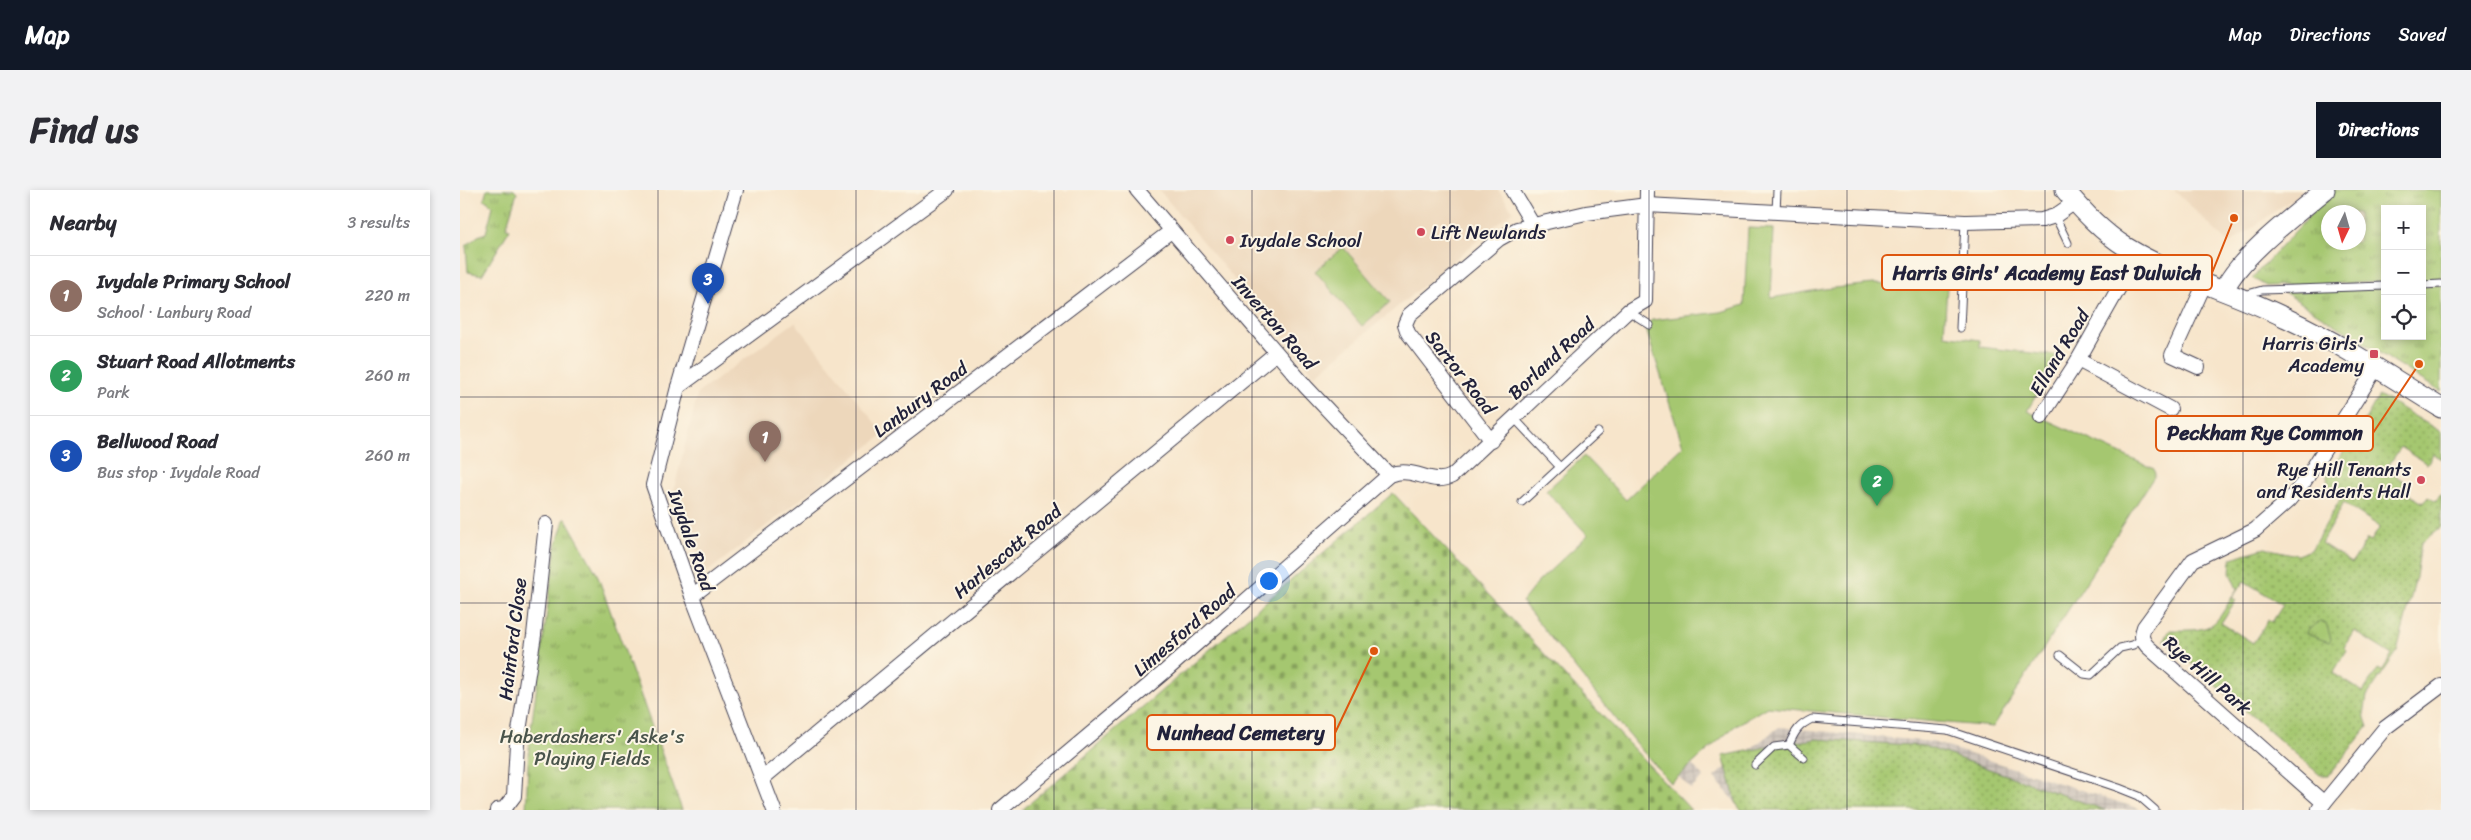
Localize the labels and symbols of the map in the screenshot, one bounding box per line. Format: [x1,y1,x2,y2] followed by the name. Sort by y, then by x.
[2321,205,2366,250] north arrow
[1431,216,1547,249] place label: Lift Newlands
[1239,224,1362,257] place label: Ivydale School
[1415,226,1427,238] marker: Lift Newlands
[1224,234,1236,246] marker: Ivydale School
[1882,255,2212,290] callout: Harris Girls' Academy East Dulwich
[1892,256,2202,291] text: Harris Girls' Academy East Dulwich
[692,263,724,304] pin: 3
[1223,266,1327,379] street label: Inverton Road
[2020,301,2099,402] street label: Elland Road
[1500,308,1604,408] street label: Borland Road
[1417,323,1506,424] street label: Sartor Road
[2262,327,2364,382] place label: Harris Girls' Academy
[2368,348,2380,360] marker: Harris Girls' Academy
[866,352,976,446] street label: Lanbury Road
[2156,416,2373,451] callout: Peckham Rye Common
[2167,416,2363,451] text: Peckham Rye Common
[749,421,781,462] pin: 1
[2257,453,2412,508] place label: Rye Hill Tenants and Residents Hall
[1861,465,1893,506] pin: 2
[2415,474,2427,486] marker: Rye Hill Tenants and Residents Hall
[658,484,725,597] street label: Ivydale Road
[945,494,1071,607] street label: Harlescott Road
[1256,568,1282,594] your location
[1125,575,1245,685] street label: Limesford Road
[489,576,536,702] street label: Hainford Close
[2156,627,2260,724] street label: Rye Hill Park
[1147,715,1335,750] callout: Nunhead Cemetery
[1156,716,1325,751] text: Nunhead Cemetery
[500,720,685,775] park label: Haberdashers' Aske's Playing Fields

